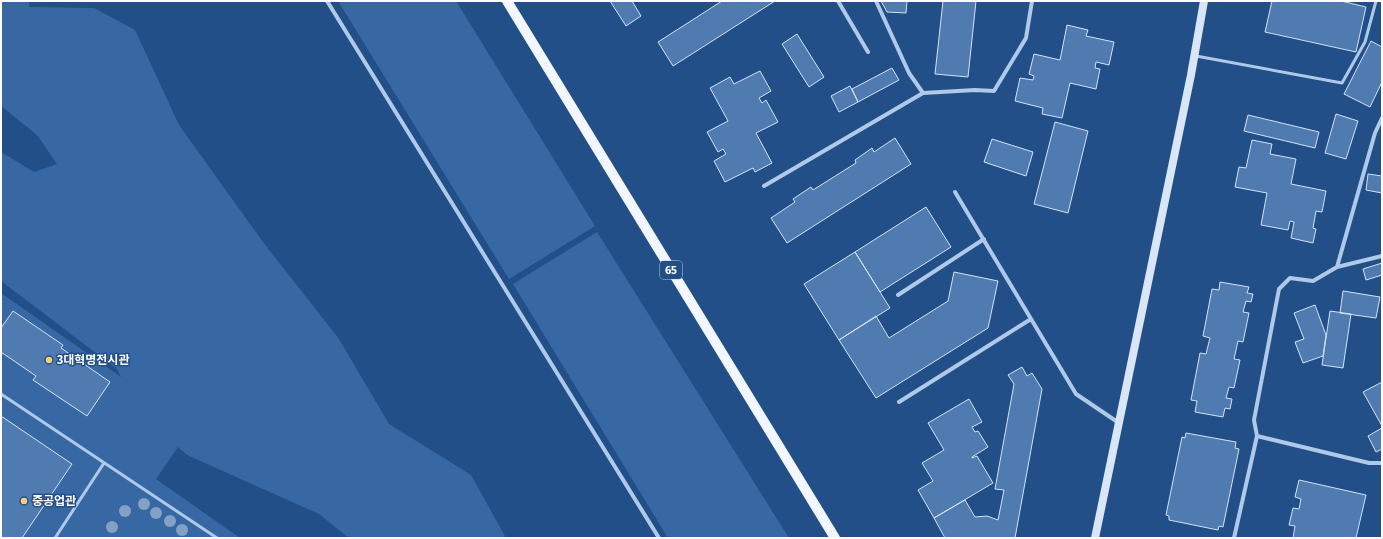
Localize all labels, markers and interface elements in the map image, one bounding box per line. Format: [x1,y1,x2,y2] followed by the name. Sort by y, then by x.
[660,261,682,279] road number: 65
[56,353,129,367] place label: 3대혁명전시관
[44,355,54,365] marker: 3대혁명전시관
[32,494,76,508] place label: 중공업관
[19,496,29,506] marker: 중공업관

